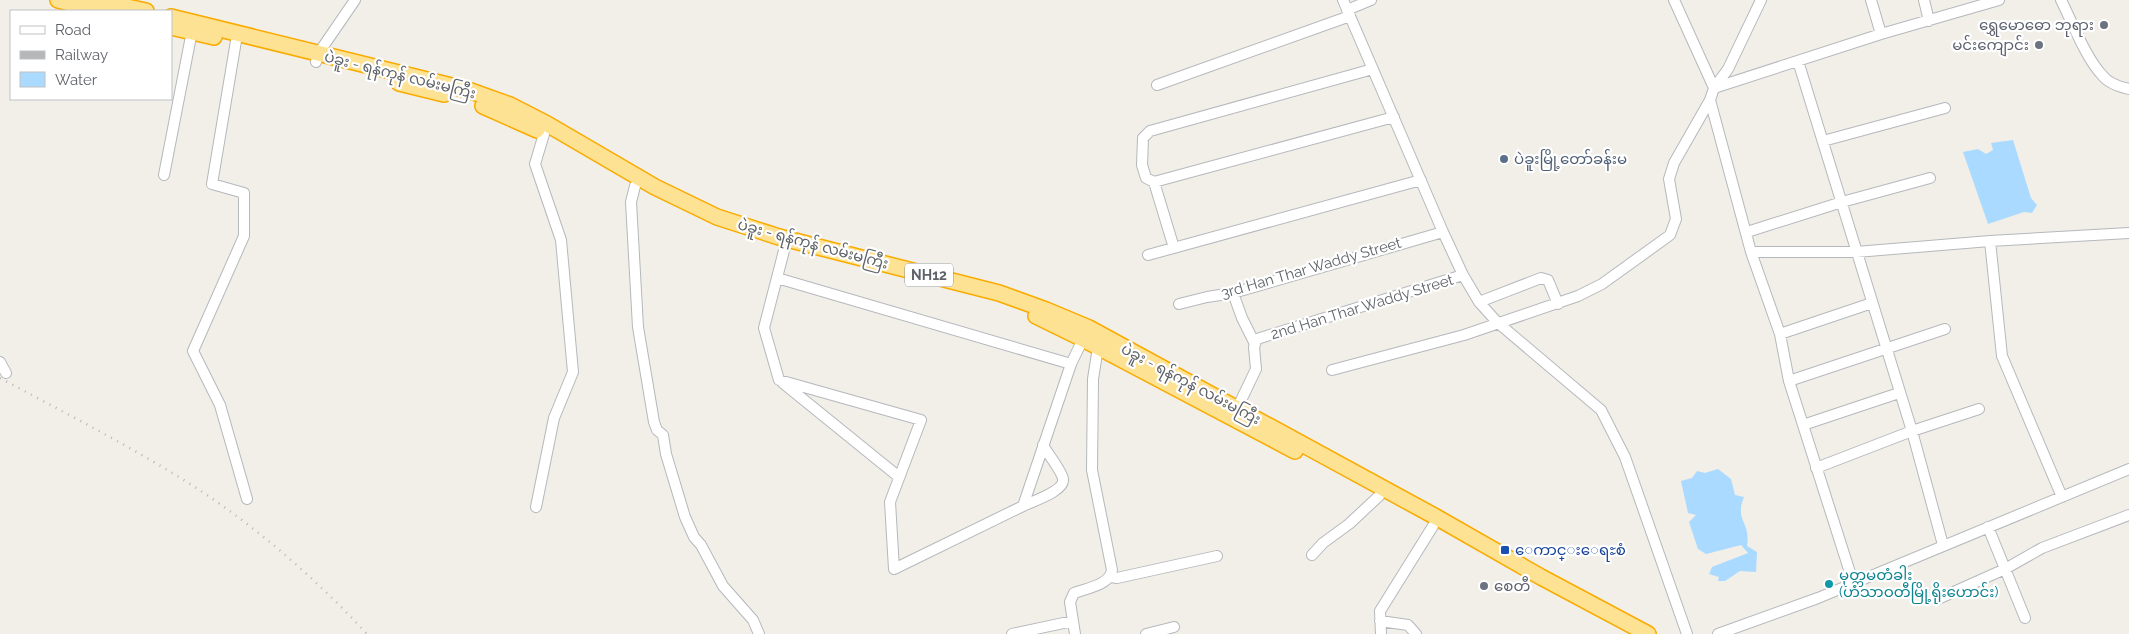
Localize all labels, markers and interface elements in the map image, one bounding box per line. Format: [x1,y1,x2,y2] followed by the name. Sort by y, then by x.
[10,10,172,100] legend
[1979,16,2094,37] place label: ရွှေမောဓော ဘုရား
[2098,19,2110,31] marker: ရွှေမောဓော ဘုရား
[55,21,91,39] text: Road
[1952,35,2029,57] place label: မင်းကျောင်း
[2033,39,2045,51] marker: မင်းကျောင်း
[55,46,108,64] text: Railway
[322,46,478,105] street label: ပဲခူး - ရန်ကုန် လမ်းမကြီး
[55,71,98,89] text: Water
[1514,149,1627,171] place label: ပဲခူးမြို့တော်ခန်းမ
[1498,153,1510,165] marker: ပဲခူးမြို့တော်ခန်းမ
[735,214,891,276] street label: ပဲခူး - ရန်ကုန် လမ်းမကြီး
[1219,234,1403,302] street label: 3rd Han Thar Waddy Street
[905,264,953,286] road number: NH12
[1268,271,1456,343] street label: 2nd Han Thar Waddy Street
[1117,339,1264,431] street label: ပဲခူး - ရန်ကုန် လမ်းမကြီး
[1515,541,1626,562] place label: ေကာင္းေရႊစံ
[1499,544,1511,556] marker: ေကာင္းေရႊစံ
[1839,565,1999,604] place label: မုတ္တမတံခါး (ဟံသာဝတီမြို့ရိုးဟောင်း)
[1494,576,1530,595] place label: စေတီ
[1823,578,1835,590] marker: မုတ္တမတံခါး (ဟံသာဝတီမြို့ရိုးဟောင်း)
[1478,580,1490,592] marker: စေတီ

